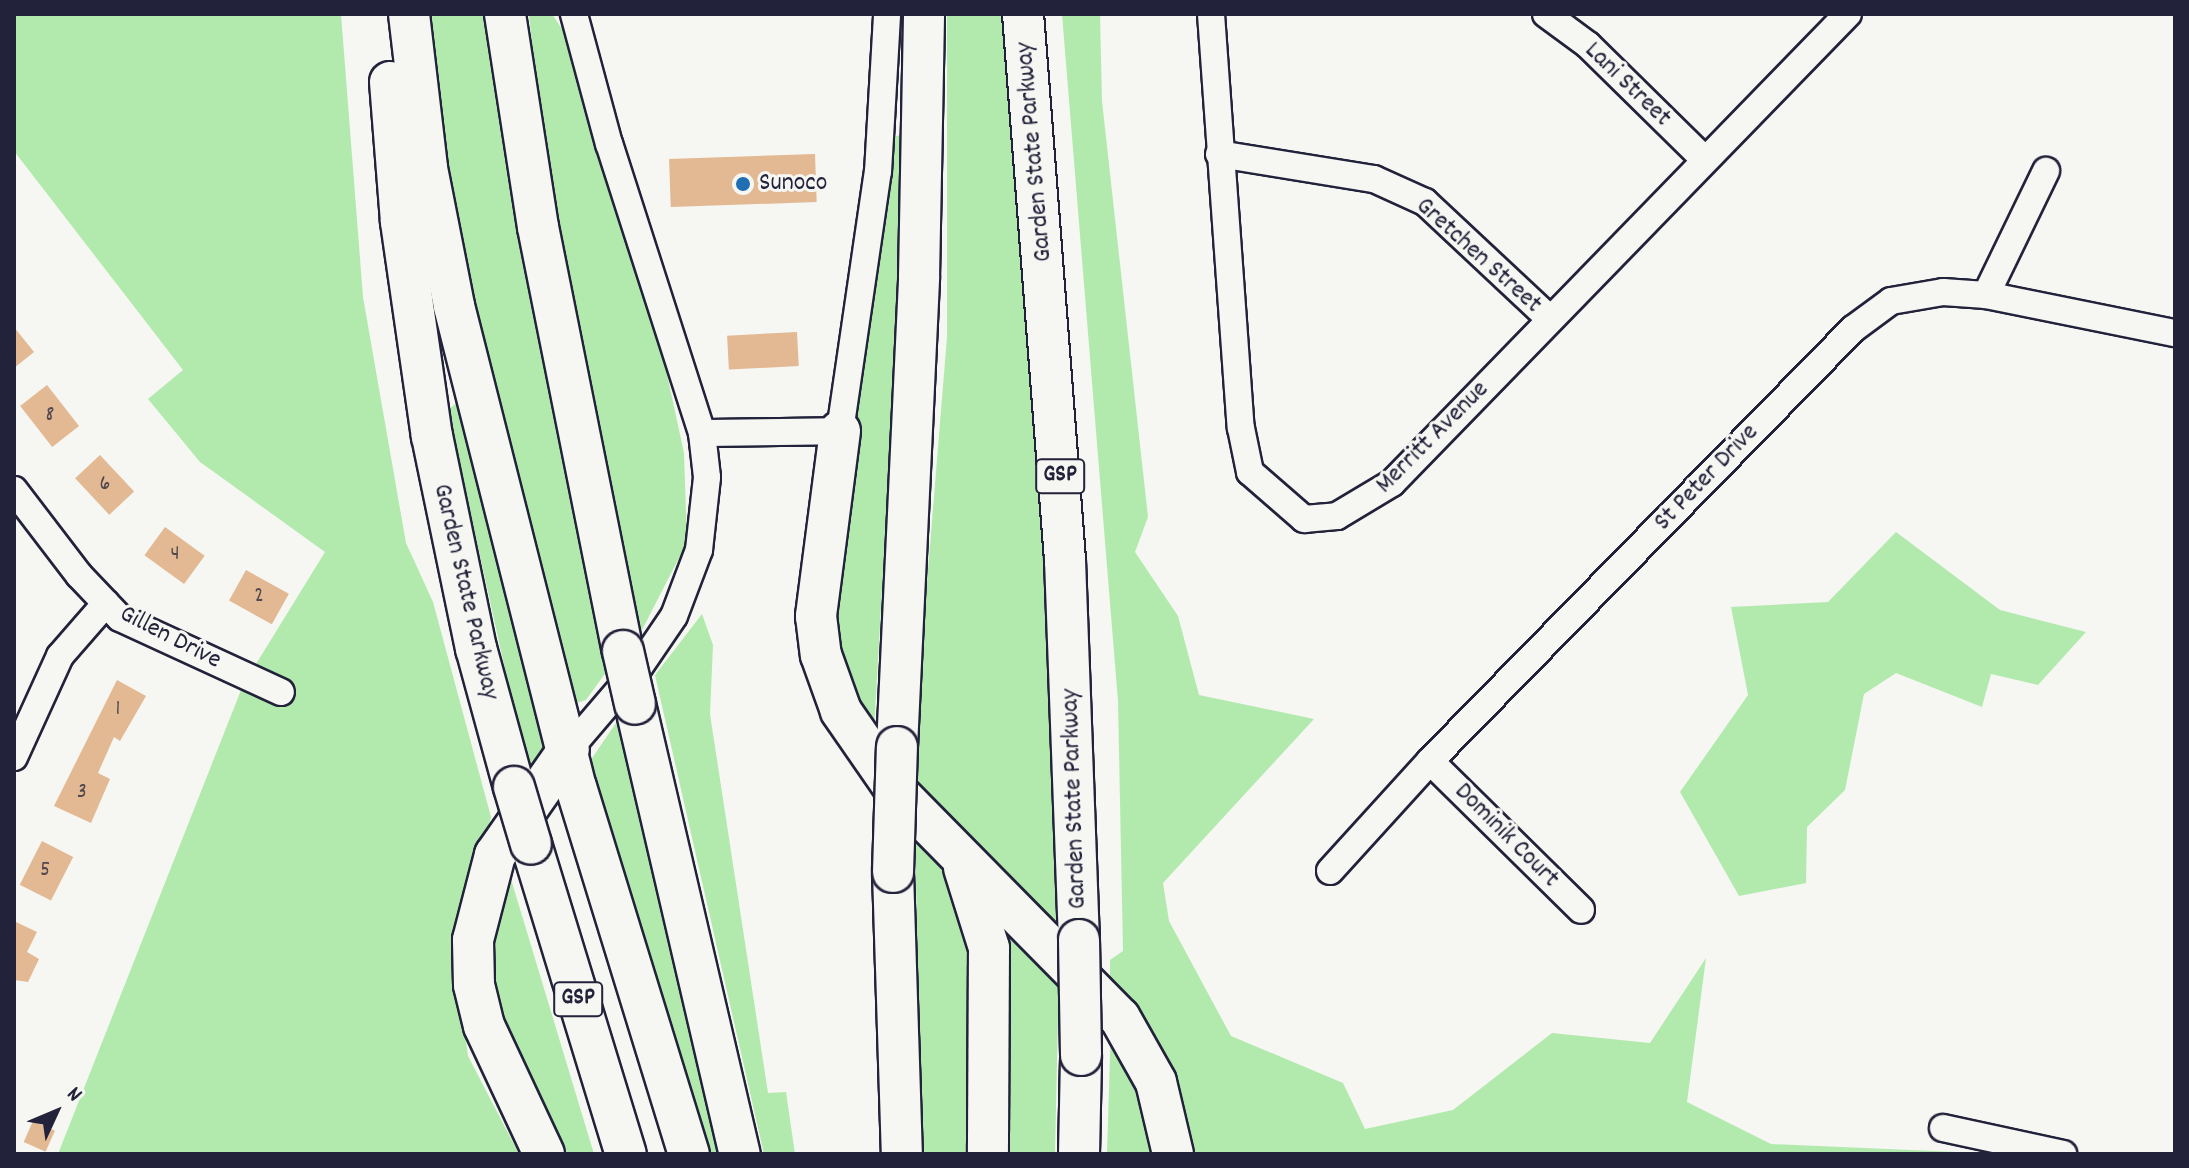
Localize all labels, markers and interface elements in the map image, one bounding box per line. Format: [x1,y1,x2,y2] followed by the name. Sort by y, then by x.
[1577,36,1677,134] street label: Lani Street
[1010,41,1060,263] street label: Garden State Parkway
[759,168,827,200] place label: Sunoco
[734,175,752,193] marker: Sunoco
[1409,191,1547,321] street label: Gretchen Street
[1370,375,1496,501] street label: Merritt Avenue
[46,403,54,429] house number: 8
[1648,418,1766,538] street label: St Peter Drive
[1034,456,1086,496] road number: GSP
[100,472,110,498] house number: 6
[425,481,505,703] street label: Garden State Parkway
[170,542,180,568] house number: 4
[254,584,264,610] house number: 2
[114,599,226,677] street label: Gillen Drive
[1056,688,1094,910] street label: Garden State Parkway
[116,697,120,723] house number: 1
[1447,777,1565,895] street label: Dominik Court
[77,780,87,806] house number: 3
[40,858,50,884] house number: 5
[552,979,604,1019] road number: GSP
[16,1072,96,1152] north arrow
[59,1080,89,1110] text: N

